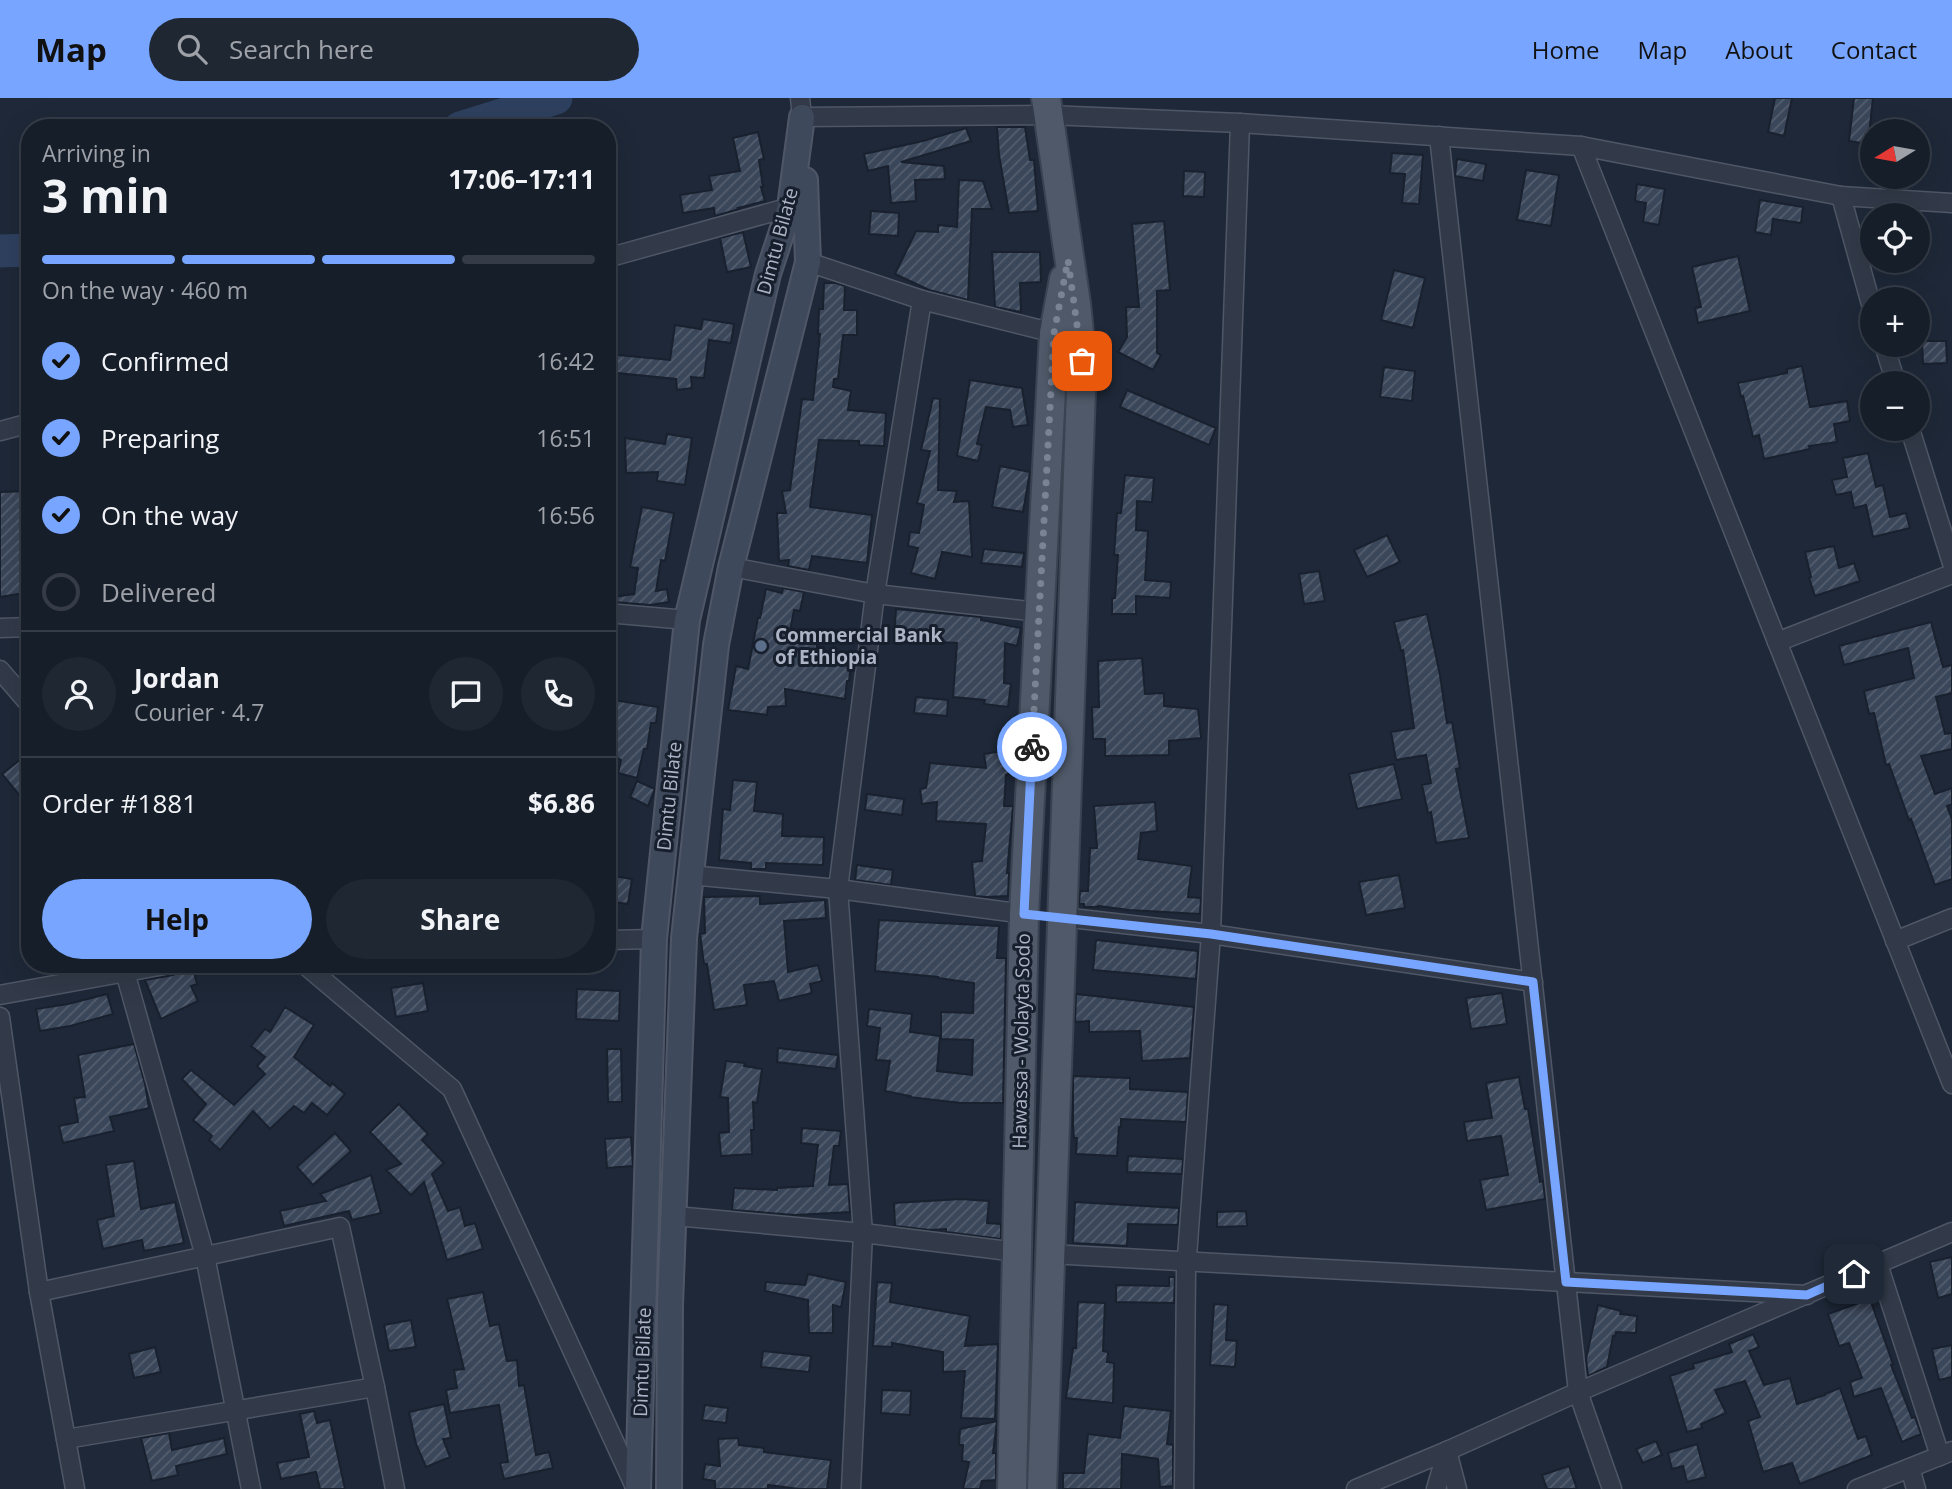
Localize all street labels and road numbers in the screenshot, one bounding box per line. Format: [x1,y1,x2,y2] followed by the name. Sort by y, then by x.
[750,185,804,297] street label: Dimtu Bilate
[650,740,688,852] street label: Dimtu Bilate
[1006,933,1036,1149] street label: Hawassa - Wolayta Sodo
[627,1307,657,1417] street label: Dimtu Bilate

